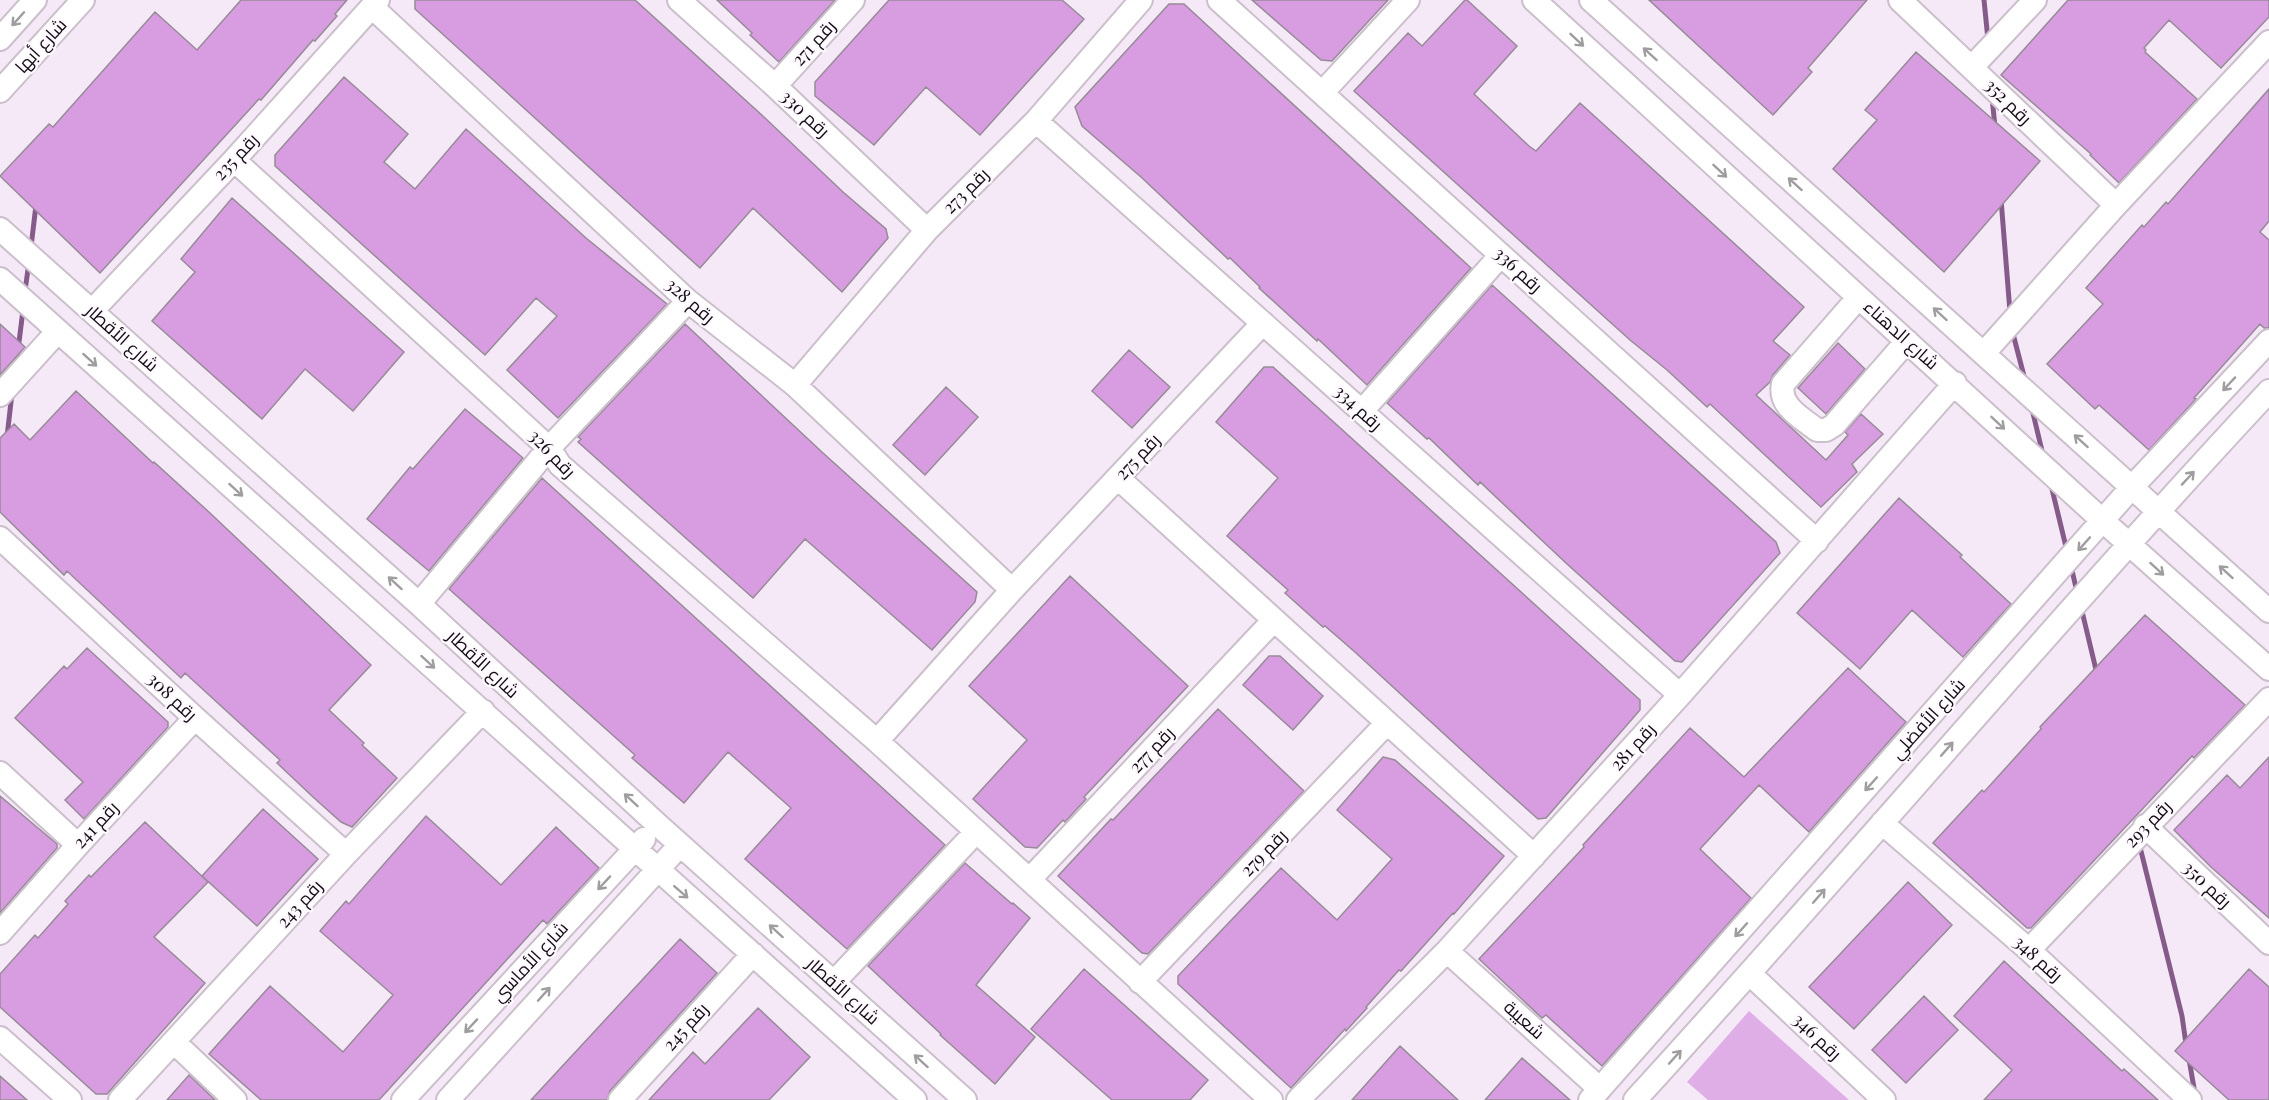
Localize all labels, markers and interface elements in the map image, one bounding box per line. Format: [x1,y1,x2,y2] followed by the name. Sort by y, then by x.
[11,12,25,27] one-way arrow
[9,13,72,79] street label: شارع أبها
[786,14,841,71] street label: رقم 271
[1569,32,1584,47] one-way arrow
[1643,47,1658,61] one-way arrow
[1979,73,2037,130] street label: رقم 352
[775,84,835,143] street label: رقم 330
[207,128,264,186] street label: رقم 235
[937,162,994,219] street label: رقم 273
[1713,164,1728,178] one-way arrow
[1788,177,1803,191] one-way arrow
[1489,241,1548,298] street label: رقم 336
[660,272,720,329] street label: رقم 328
[1858,294,1944,375] street label: شارع الدهناء
[80,297,164,377] street label: شارع الأقطار
[1933,307,1948,321] one-way arrow
[83,353,98,367] one-way arrow
[2222,376,2236,391] one-way arrow
[1329,379,1388,436] street label: رقم 334
[1990,416,2005,430] one-way arrow
[523,424,582,483] street label: رقم 326
[1110,428,1166,485] street label: رقم 275
[2074,434,2089,448] one-way arrow
[2181,470,2195,485] one-way arrow
[228,483,243,497] one-way arrow
[2077,536,2090,552] one-way arrow
[2149,562,2164,576] one-way arrow
[2219,565,2234,579] one-way arrow
[388,576,403,590] one-way arrow
[441,623,525,704] street label: شارع الأقطار
[420,655,435,669] one-way arrow
[142,667,203,726] street label: رقم 308
[1885,673,1972,766] street label: شارع الأفضلي
[1604,717,1661,776] street label: رقم 281
[1124,721,1180,778] street label: رقم 277
[1940,742,1954,757] one-way arrow
[1864,776,1878,791] one-way arrow
[624,793,639,807] one-way arrow
[2119,794,2177,853] street label: رقم 293
[67,796,124,854] street label: رقم 241
[1235,823,1292,882] street label: رقم 279
[2177,856,2237,914] street label: رقم 350
[271,874,328,933] street label: رقم 243
[597,875,611,890] one-way arrow
[673,885,688,899] one-way arrow
[1812,889,1826,904] one-way arrow
[486,916,574,1008] street label: شارع الأماسي
[1734,922,1748,937] one-way arrow
[769,924,784,938] one-way arrow
[2008,930,2068,987] street label: رقم 348
[801,950,885,1030] street label: شارع الأقطار
[537,987,551,1002] one-way arrow
[1499,995,1550,1044] street label: شعيبة
[657,997,714,1056] street label: رقم 245
[1787,1008,1847,1066] street label: رقم 346
[464,1018,478,1033] one-way arrow
[1668,1050,1682,1065] one-way arrow
[914,1054,929,1068] one-way arrow

